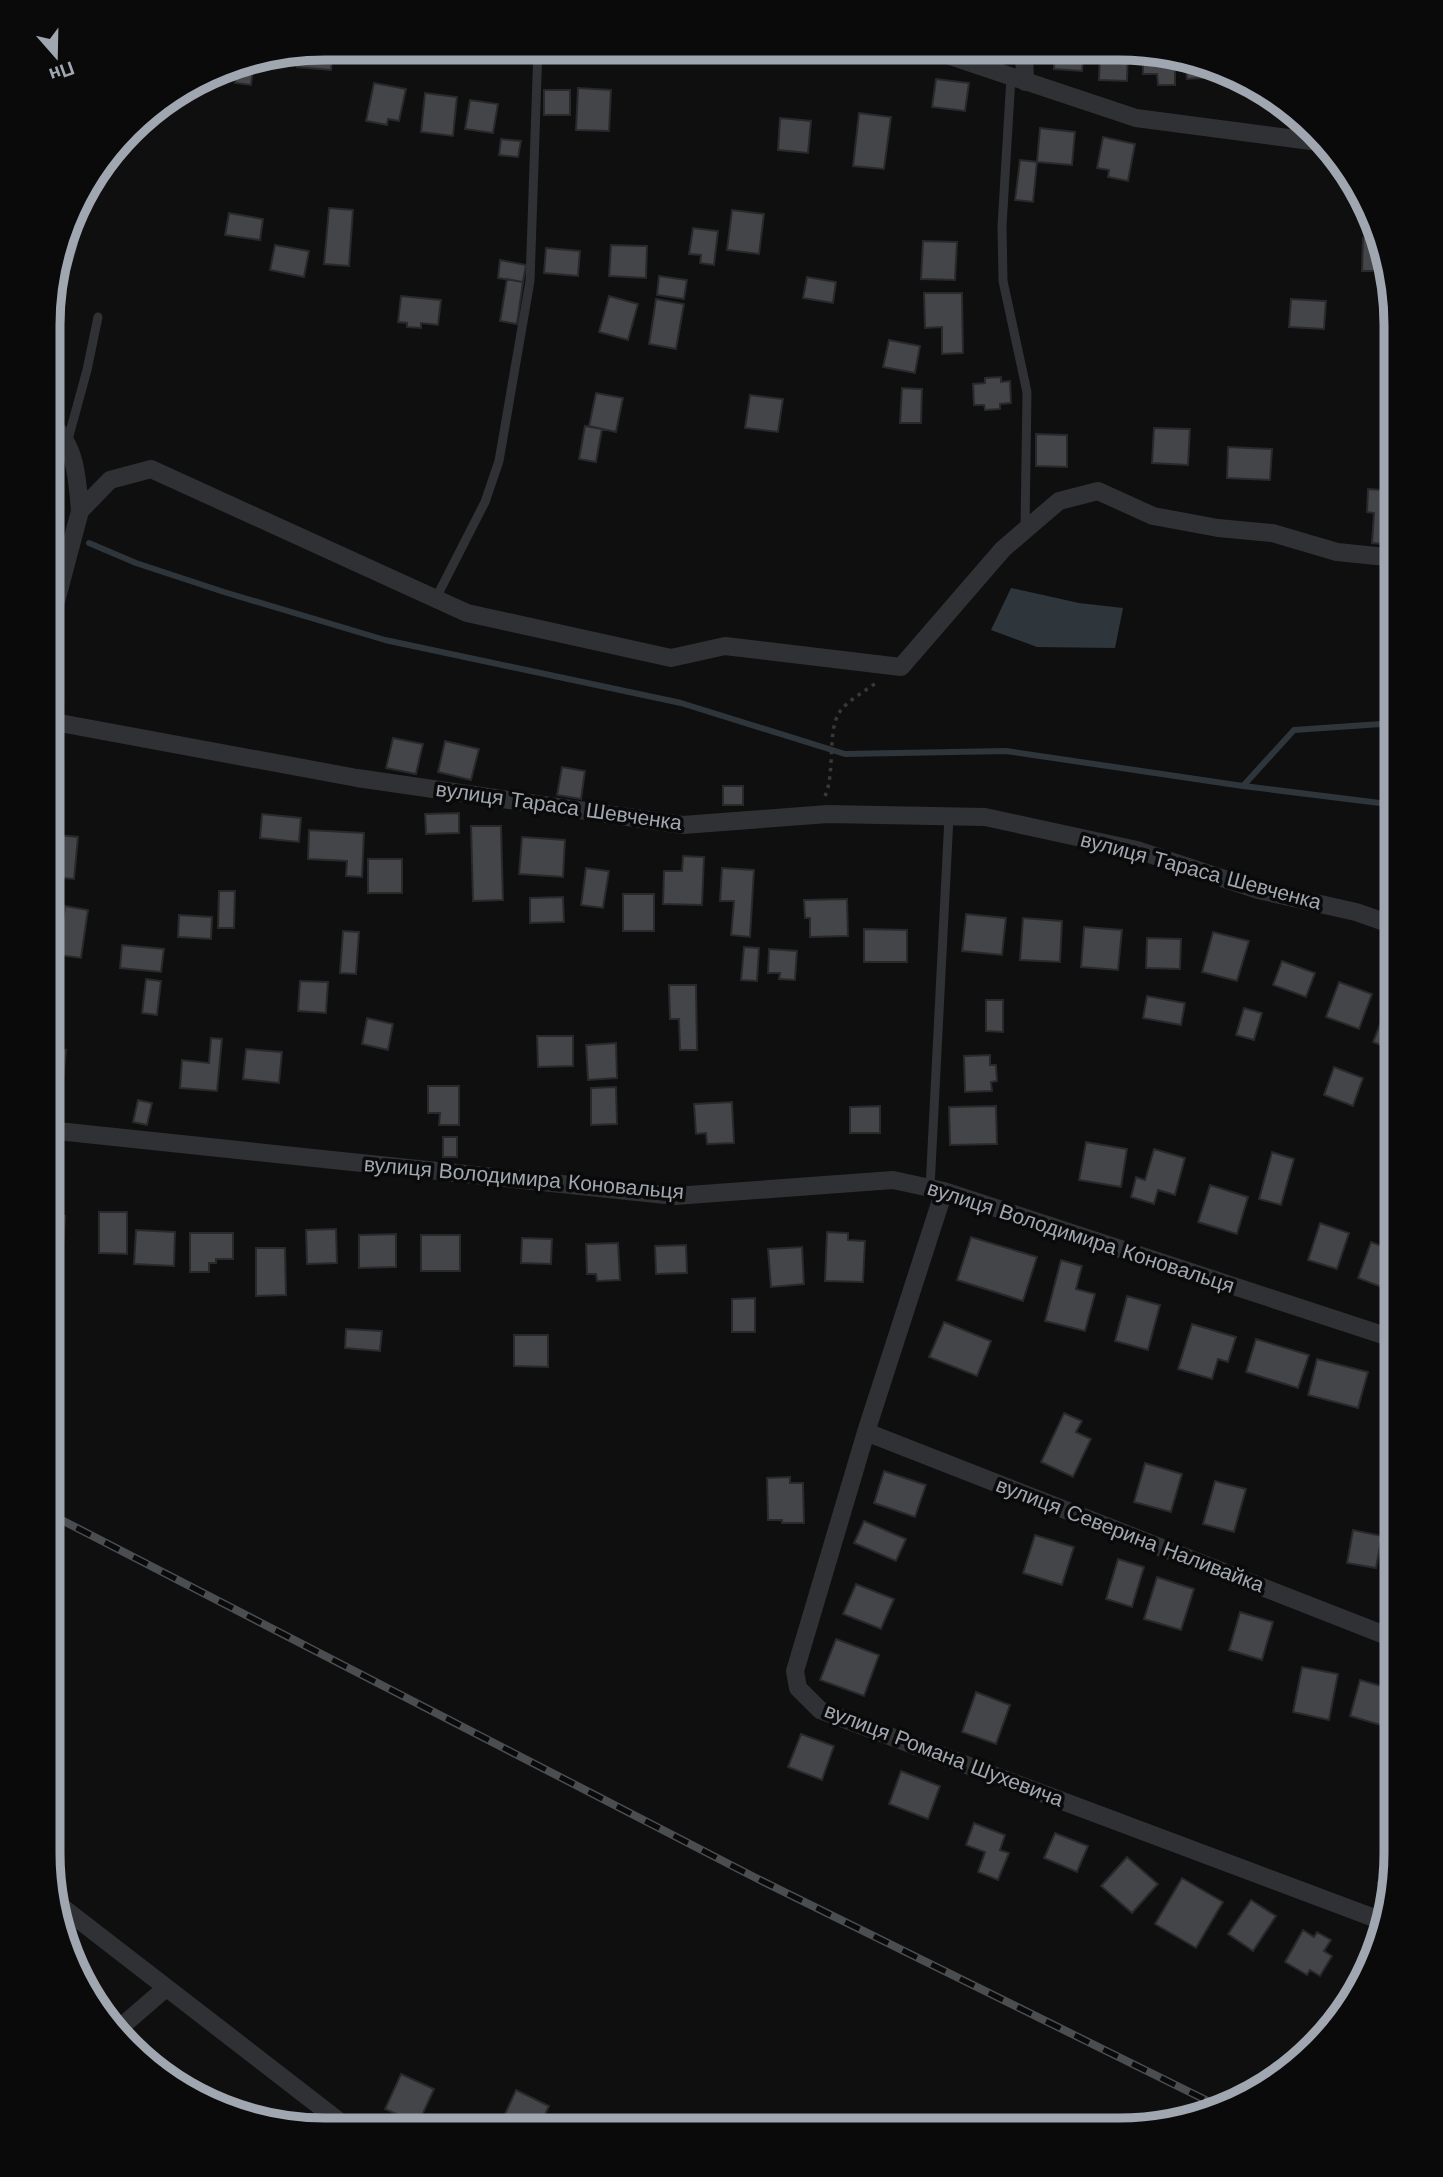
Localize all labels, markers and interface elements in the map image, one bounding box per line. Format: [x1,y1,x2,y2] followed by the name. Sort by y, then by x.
[21,21,91,91] north arrow
[46,56,77,87] text: Пн
[434,776,684,835] street label: вулиця Тараса Шевченка
[1078,826,1325,915] street label: вулиця Тараса Шевченка
[363,1151,685,1204] street label: вулиця Володимира Коновальця
[925,1175,1238,1298] street label: вулиця Володимира Коновальця
[993,1472,1268,1597] street label: вулиця Северина Наливайка
[821,1697,1067,1812] street label: вулиця Романа Шухевича

